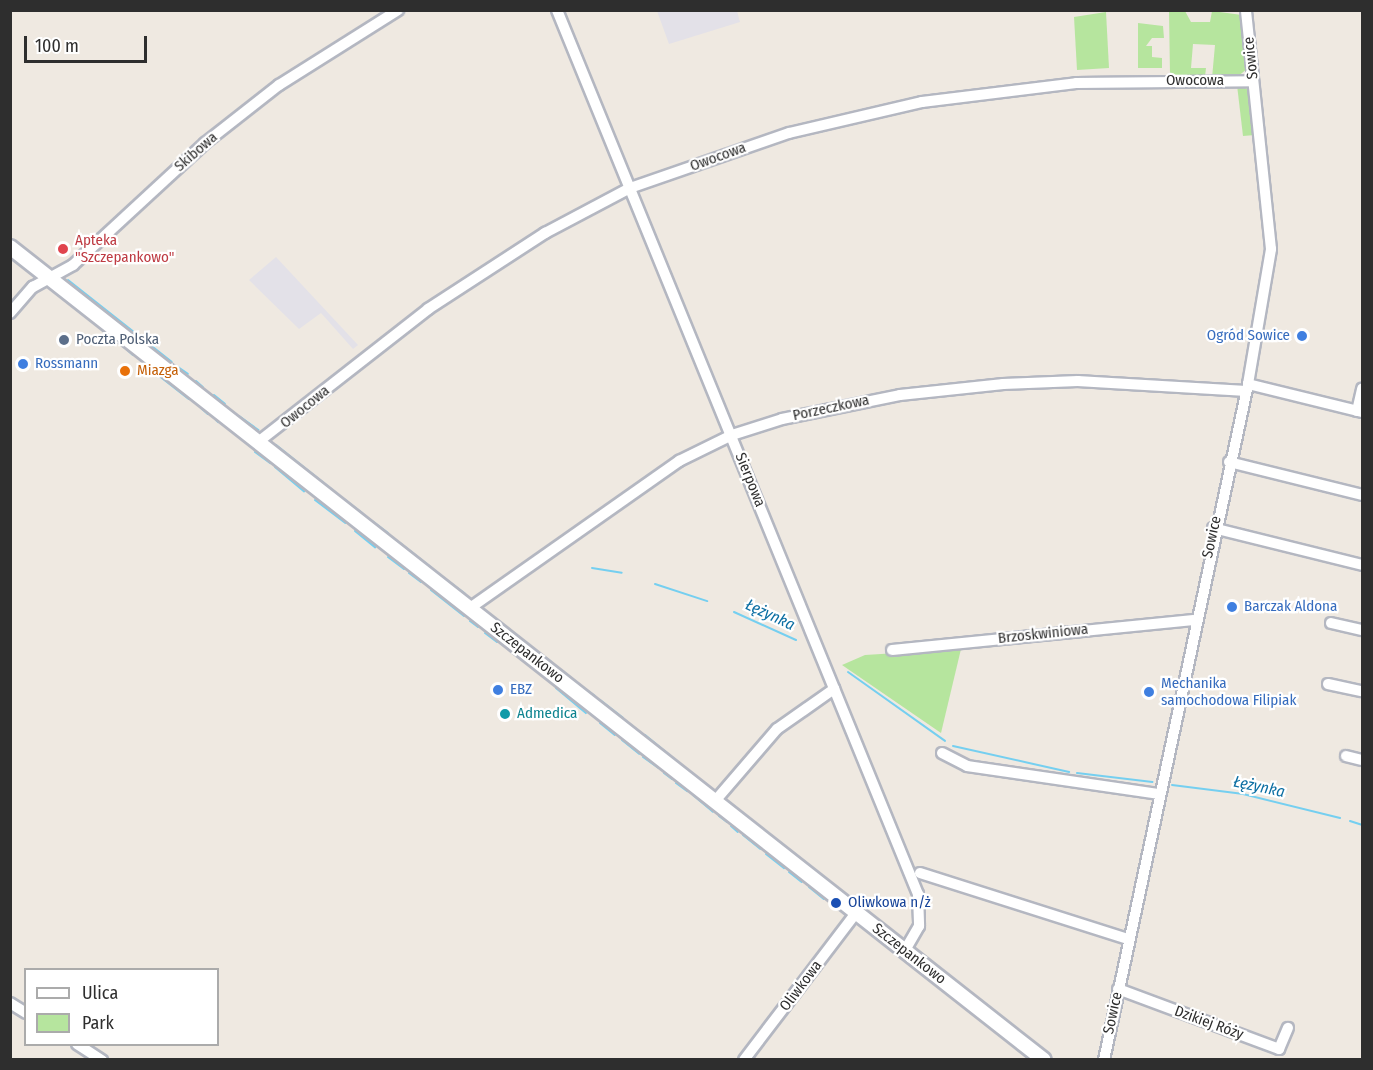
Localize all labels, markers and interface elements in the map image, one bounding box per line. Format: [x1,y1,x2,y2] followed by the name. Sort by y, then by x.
[27,24,150,62] scale bar
[35,35,79,57] text: 100 m
[1240,36,1262,80] street label: Sowice
[1166,72,1224,90] street label: Owocowa
[171,128,221,176] street label: Skibowa
[688,139,748,175] street label: Owocowa
[75,231,175,266] place label: Apteka "Szczepankowo"
[56,242,70,256] marker: Apteka "Szczepankowo"
[1207,327,1290,345] place label: Ogród Sowice
[1295,329,1309,343] marker: Ogród Sowice
[76,331,159,349] place label: Poczta Polska
[57,333,71,347] marker: Poczta Polska
[35,355,98,373] place label: Rossmann
[16,357,30,371] marker: Rossmann
[137,362,179,380] place label: Miazga
[118,364,132,378] marker: Miazga
[277,382,333,432] street label: Owocowa
[791,391,871,425] street label: Porzeczkowa
[731,450,769,510] street label: Sierpowa
[1199,514,1225,560] street label: Sowice
[742,595,798,635] water label: Łężynka
[1244,598,1337,616] place label: Barczak Aldona
[1225,600,1239,614] marker: Barczak Aldona
[487,619,567,687] street label: Szczepankowo
[997,620,1089,648] street label: Brzoskwiniowa
[1161,674,1296,709] place label: Mechanika samochodowa Filipiak
[510,681,532,699] place label: EBZ
[491,683,505,697] marker: EBZ
[1142,685,1156,699] marker: Mechanika samochodowa Filipiak
[517,705,577,723] place label: Admedica
[498,707,512,721] marker: Admedica
[1231,772,1287,802] water label: Łężynka
[848,894,931,912] place label: Oliwkowa n/ż
[829,896,843,910] marker: Oliwkowa n/ż
[869,920,949,988] street label: Szczepankowo
[776,957,826,1015] street label: Oliwkowa
[24,968,219,1046] legend
[82,982,118,1004] text: Ulica
[1100,990,1126,1036] street label: Sowice
[1172,1002,1246,1044] street label: Dzikiej Róży
[82,1012,114,1034] text: Park

